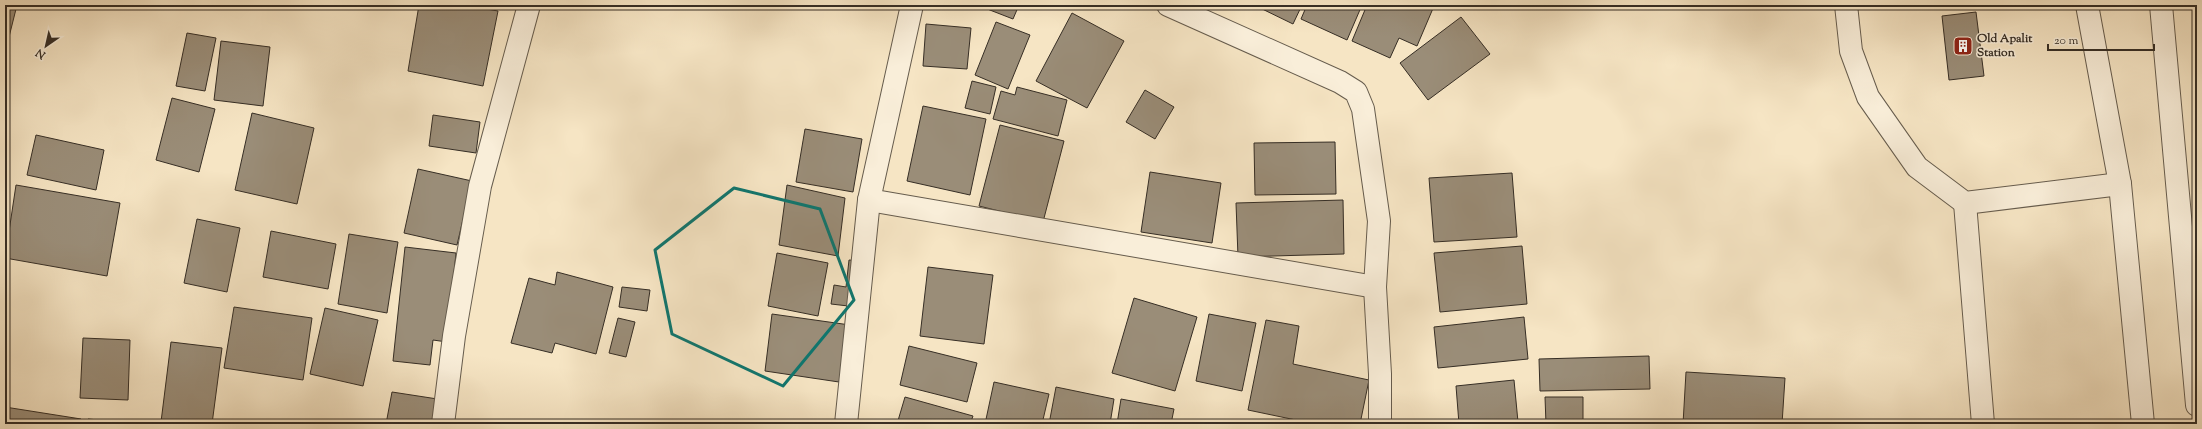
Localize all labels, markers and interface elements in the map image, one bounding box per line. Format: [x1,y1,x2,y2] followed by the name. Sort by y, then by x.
[26,26,66,66] north arrow
[2048,26,2154,52] scale bar
[1977,30,2033,62] place label: Old Apalit Station
[2054,32,2079,50] text: 20 m
[1952,35,1974,57] building icon: Old Apalit Station
[33,44,50,63] text: N

